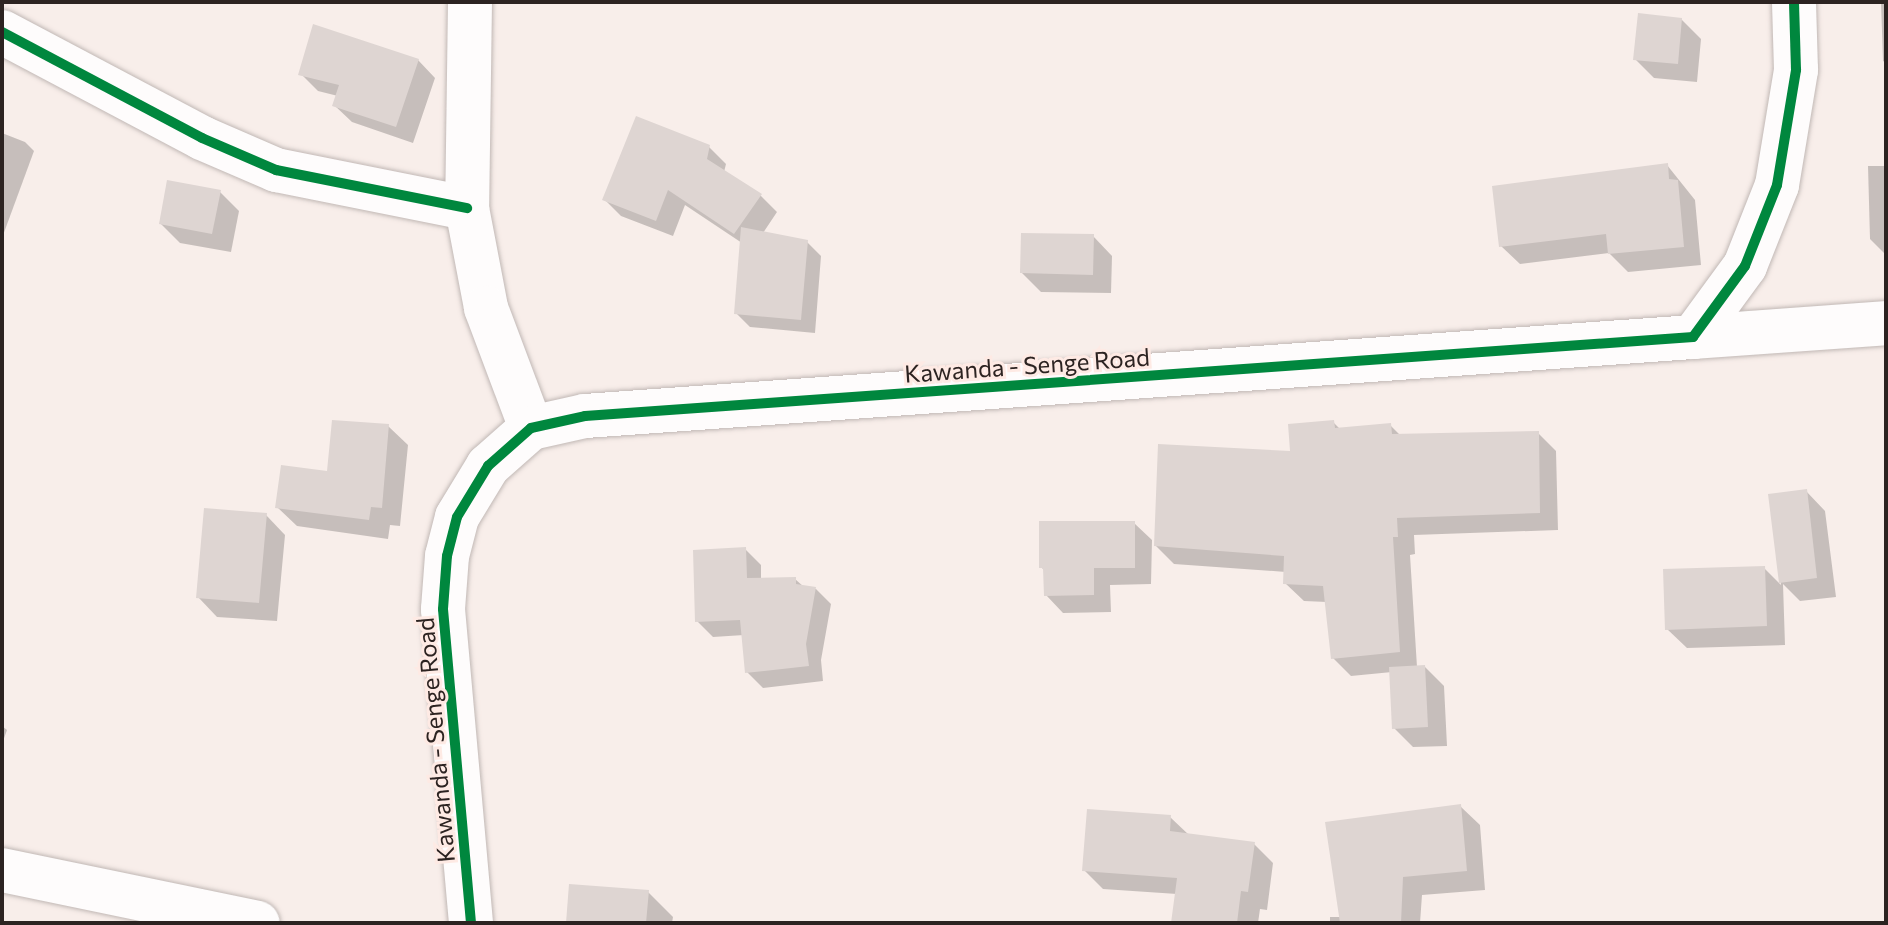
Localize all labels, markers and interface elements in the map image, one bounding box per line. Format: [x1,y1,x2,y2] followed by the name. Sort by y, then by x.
[903,342,1151,388] street label: Kawanda - Senge Road
[410,616,460,864] street label: Kawanda - Senge Road

